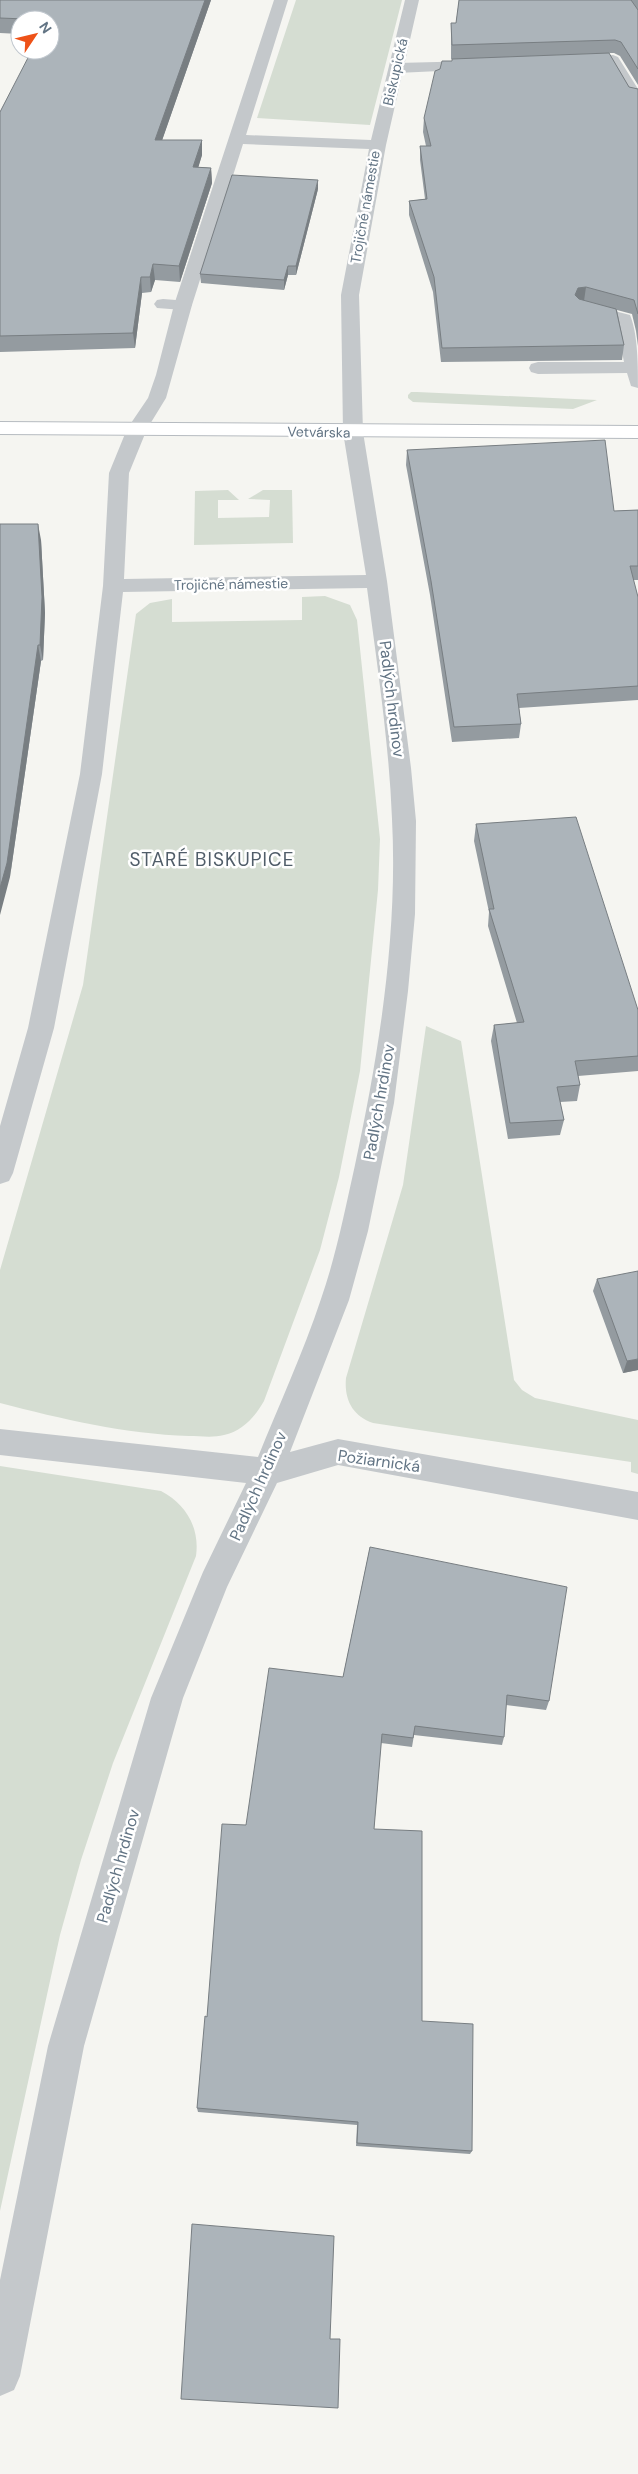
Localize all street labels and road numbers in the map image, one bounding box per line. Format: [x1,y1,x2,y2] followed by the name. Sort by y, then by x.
[379,37,411,107] street label: Biskupická
[346,149,384,265] street label: Trojičné námestie
[287,422,351,442] street label: Vetvárska
[174,574,288,594] street label: Trojičné námestie
[374,639,410,759] street label: Padlých hrdinov
[358,1042,400,1162] street label: Padlých hrdinov
[225,1428,292,1544] street label: Padlých hrdinov
[336,1445,422,1477] street label: Požiarnická
[92,1806,144,1925] street label: Padlých hrdinov

